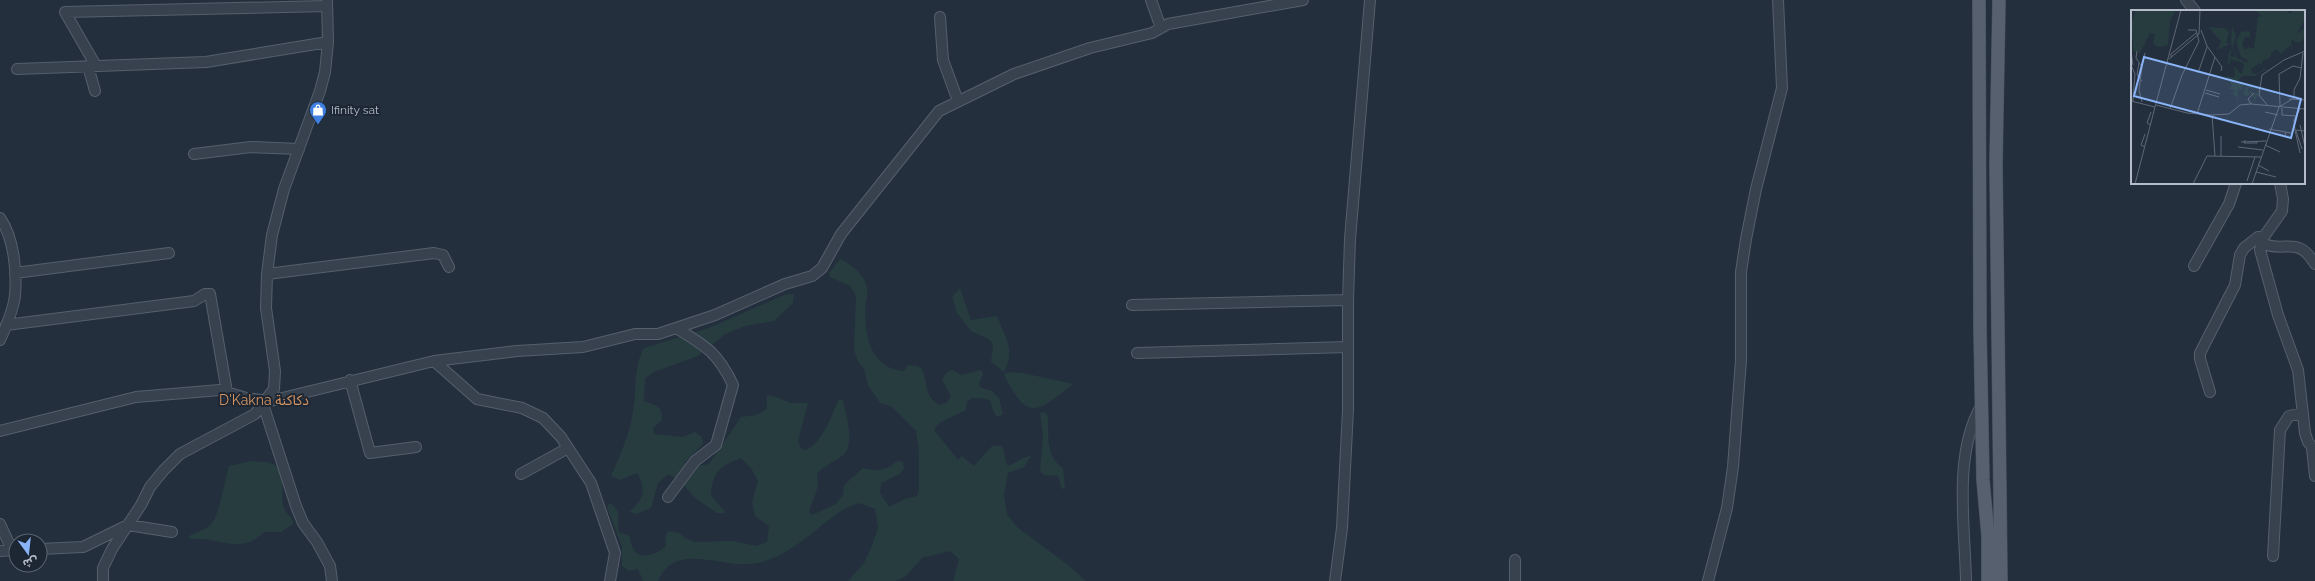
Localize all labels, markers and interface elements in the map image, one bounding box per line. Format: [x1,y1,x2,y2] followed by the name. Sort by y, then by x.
[2131,10,2305,184] inset map
[308,100,328,125] shop icon: Ifinity sat
[331,103,379,117] place label: Ifinity sat
[219,392,309,408] district label: D'Kakna دكاكنة
[8,533,48,573] north arrow
[21,554,39,570] text: ش

